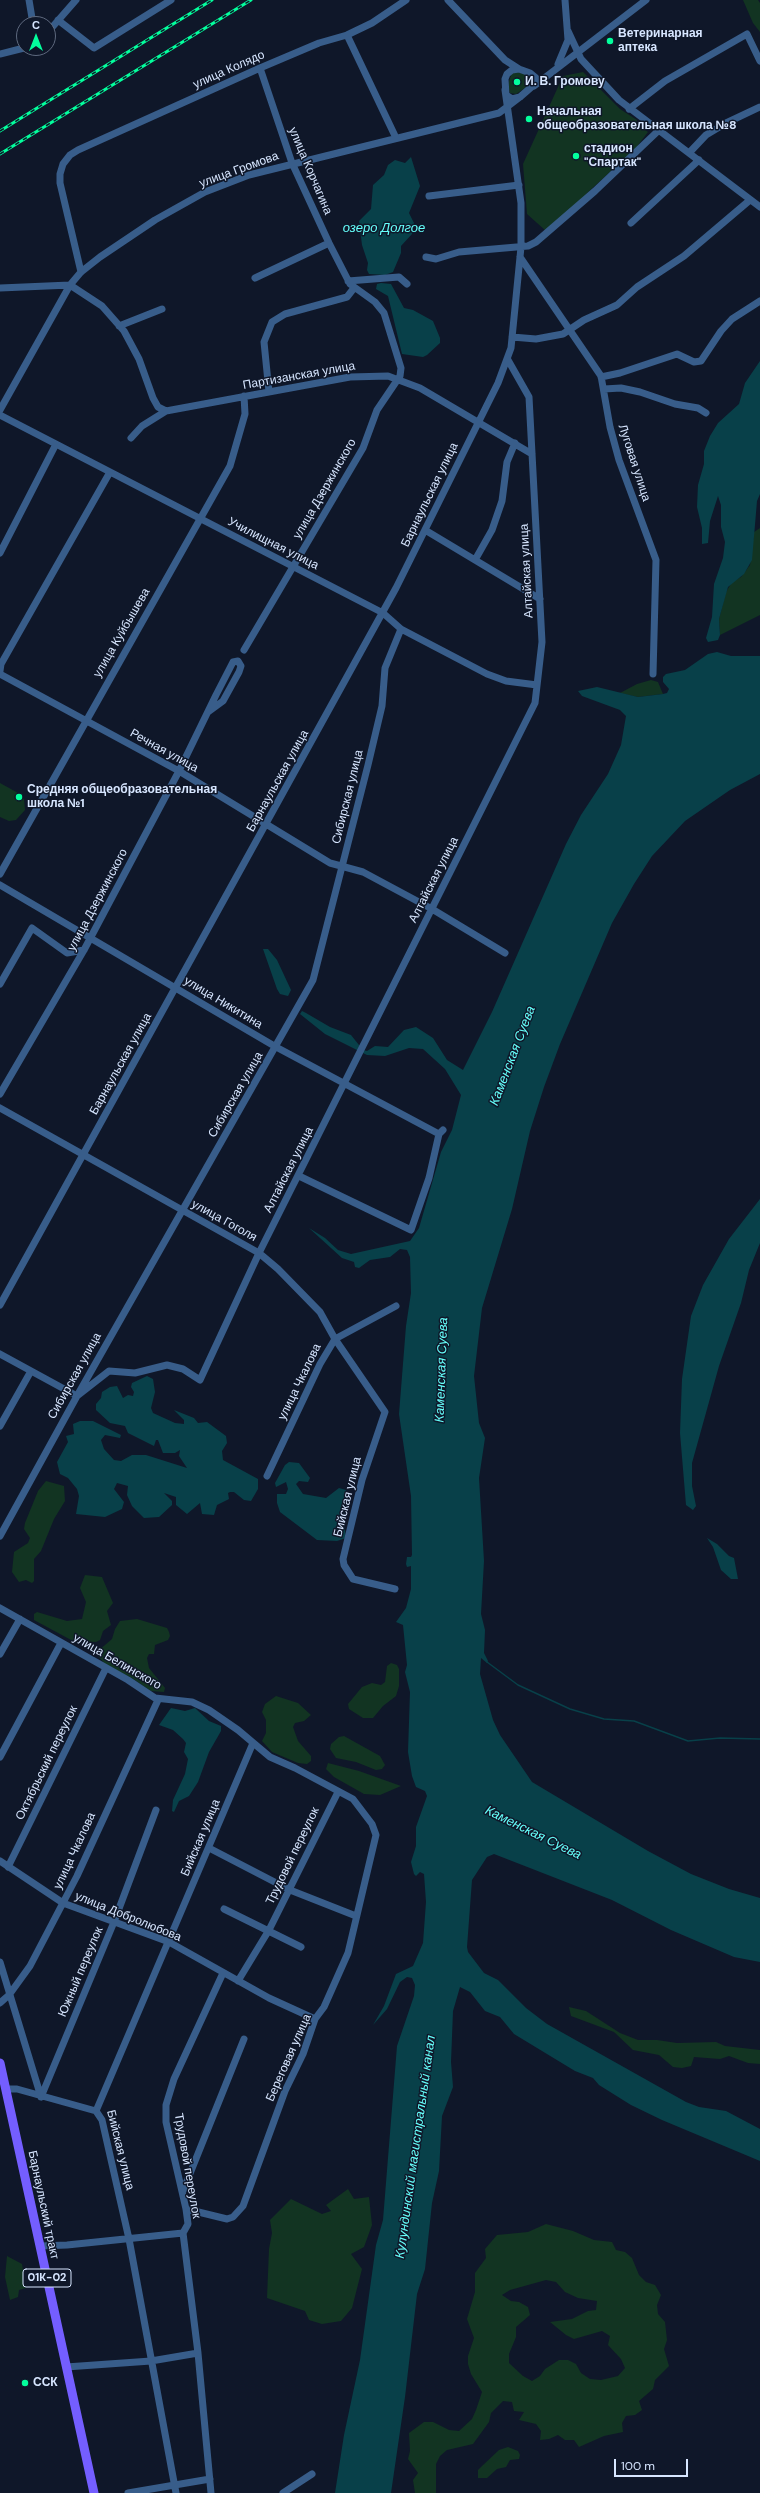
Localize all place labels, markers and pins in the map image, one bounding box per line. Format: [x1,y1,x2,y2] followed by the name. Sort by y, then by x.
[618,27,703,55] place label: Ветеринарная аптека
[605,36,615,46] marker: Ветеринарная аптека
[525,75,605,89] place label: И. В. Громову
[512,77,522,87] marker: И. В. Громову
[537,105,737,133] place label: Начальная общеобразовательная школа №8
[524,114,534,124] marker: Начальная общеобразовательная школа №8
[584,142,641,170] place label: стадион "Спартак"
[571,151,581,161] marker: стадион "Спартак"
[27,783,217,811] place label: Средняя общеобразовательная школа №1
[14,792,24,802] marker: Средняя общеобразовательная школа №1
[33,2376,58,2390] place label: ССК
[20,2378,30,2388] marker: ССК

